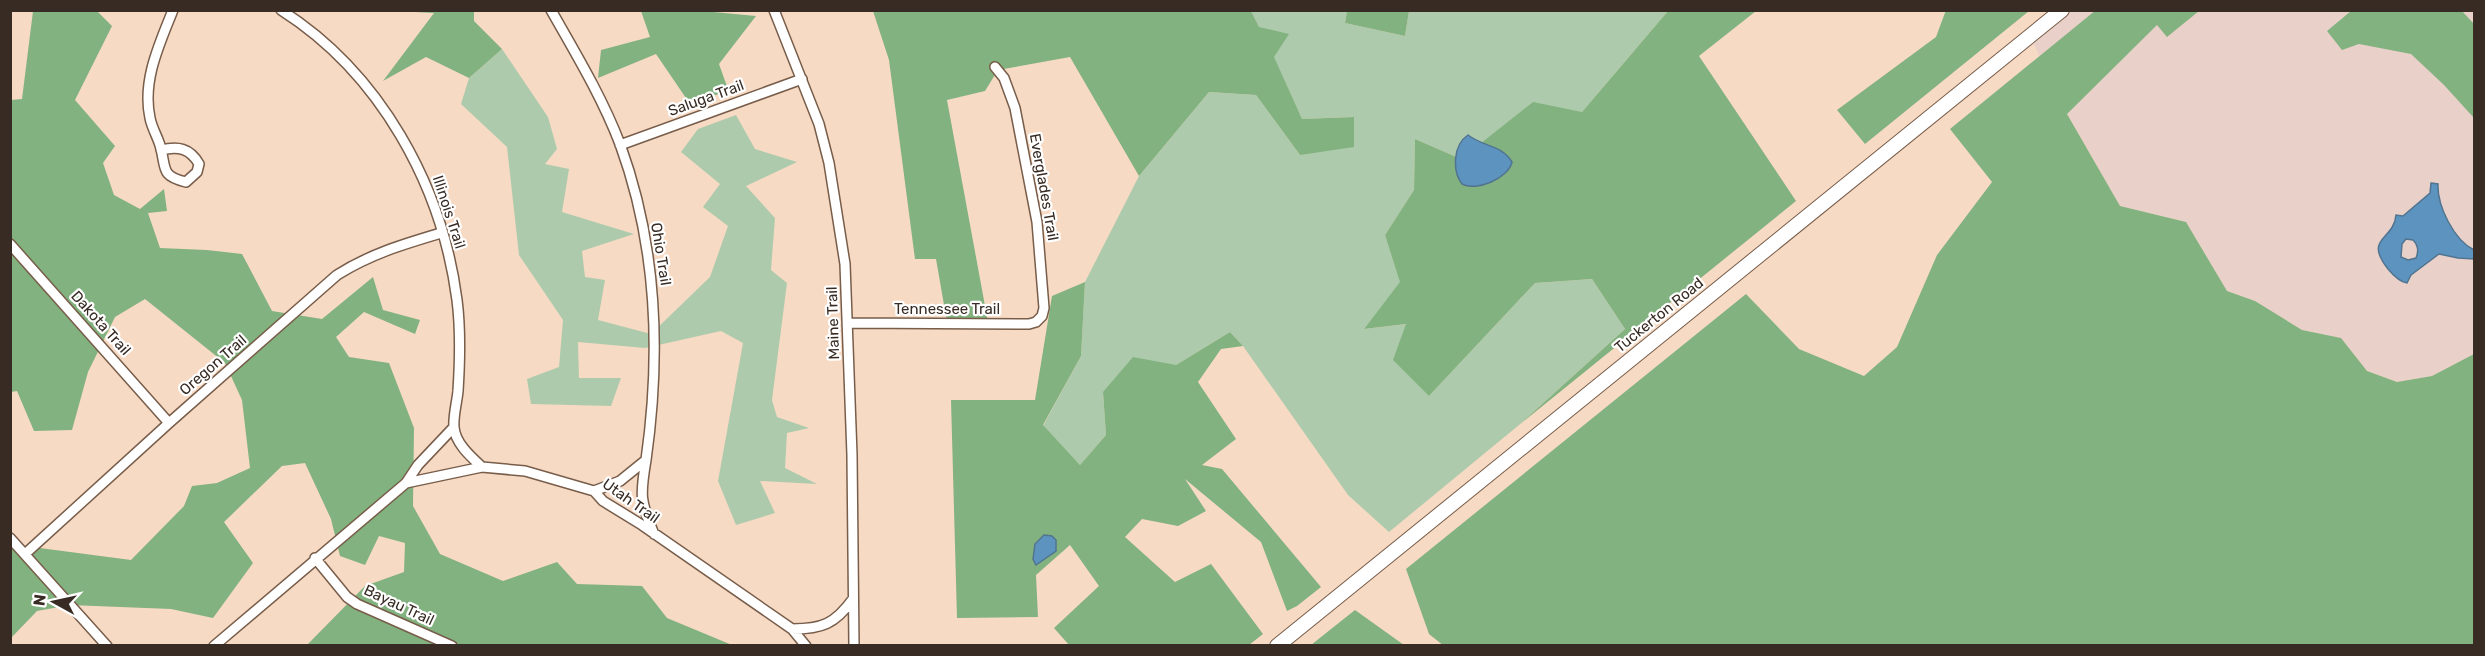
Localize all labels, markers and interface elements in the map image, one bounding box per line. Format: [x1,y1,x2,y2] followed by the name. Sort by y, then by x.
[666,76,746,120] street label: Saluga Trail
[1026,132,1062,242] street label: Everglades Trail
[429,173,469,251] street label: Illinois Trail
[647,221,675,287] street label: Ohio Trail
[1611,274,1707,356] street label: Tuckerton Road
[823,286,843,360] street label: Maine Trail
[67,287,135,359] street label: Dakota Trail
[894,300,1000,318] street label: Tennessee Trail
[176,331,250,399] street label: Oregon Trail
[599,475,663,527] street label: Utah Trail
[24,572,84,632] north arrow
[361,581,437,629] street label: Bayau Trail
[29,593,50,607] text: N

